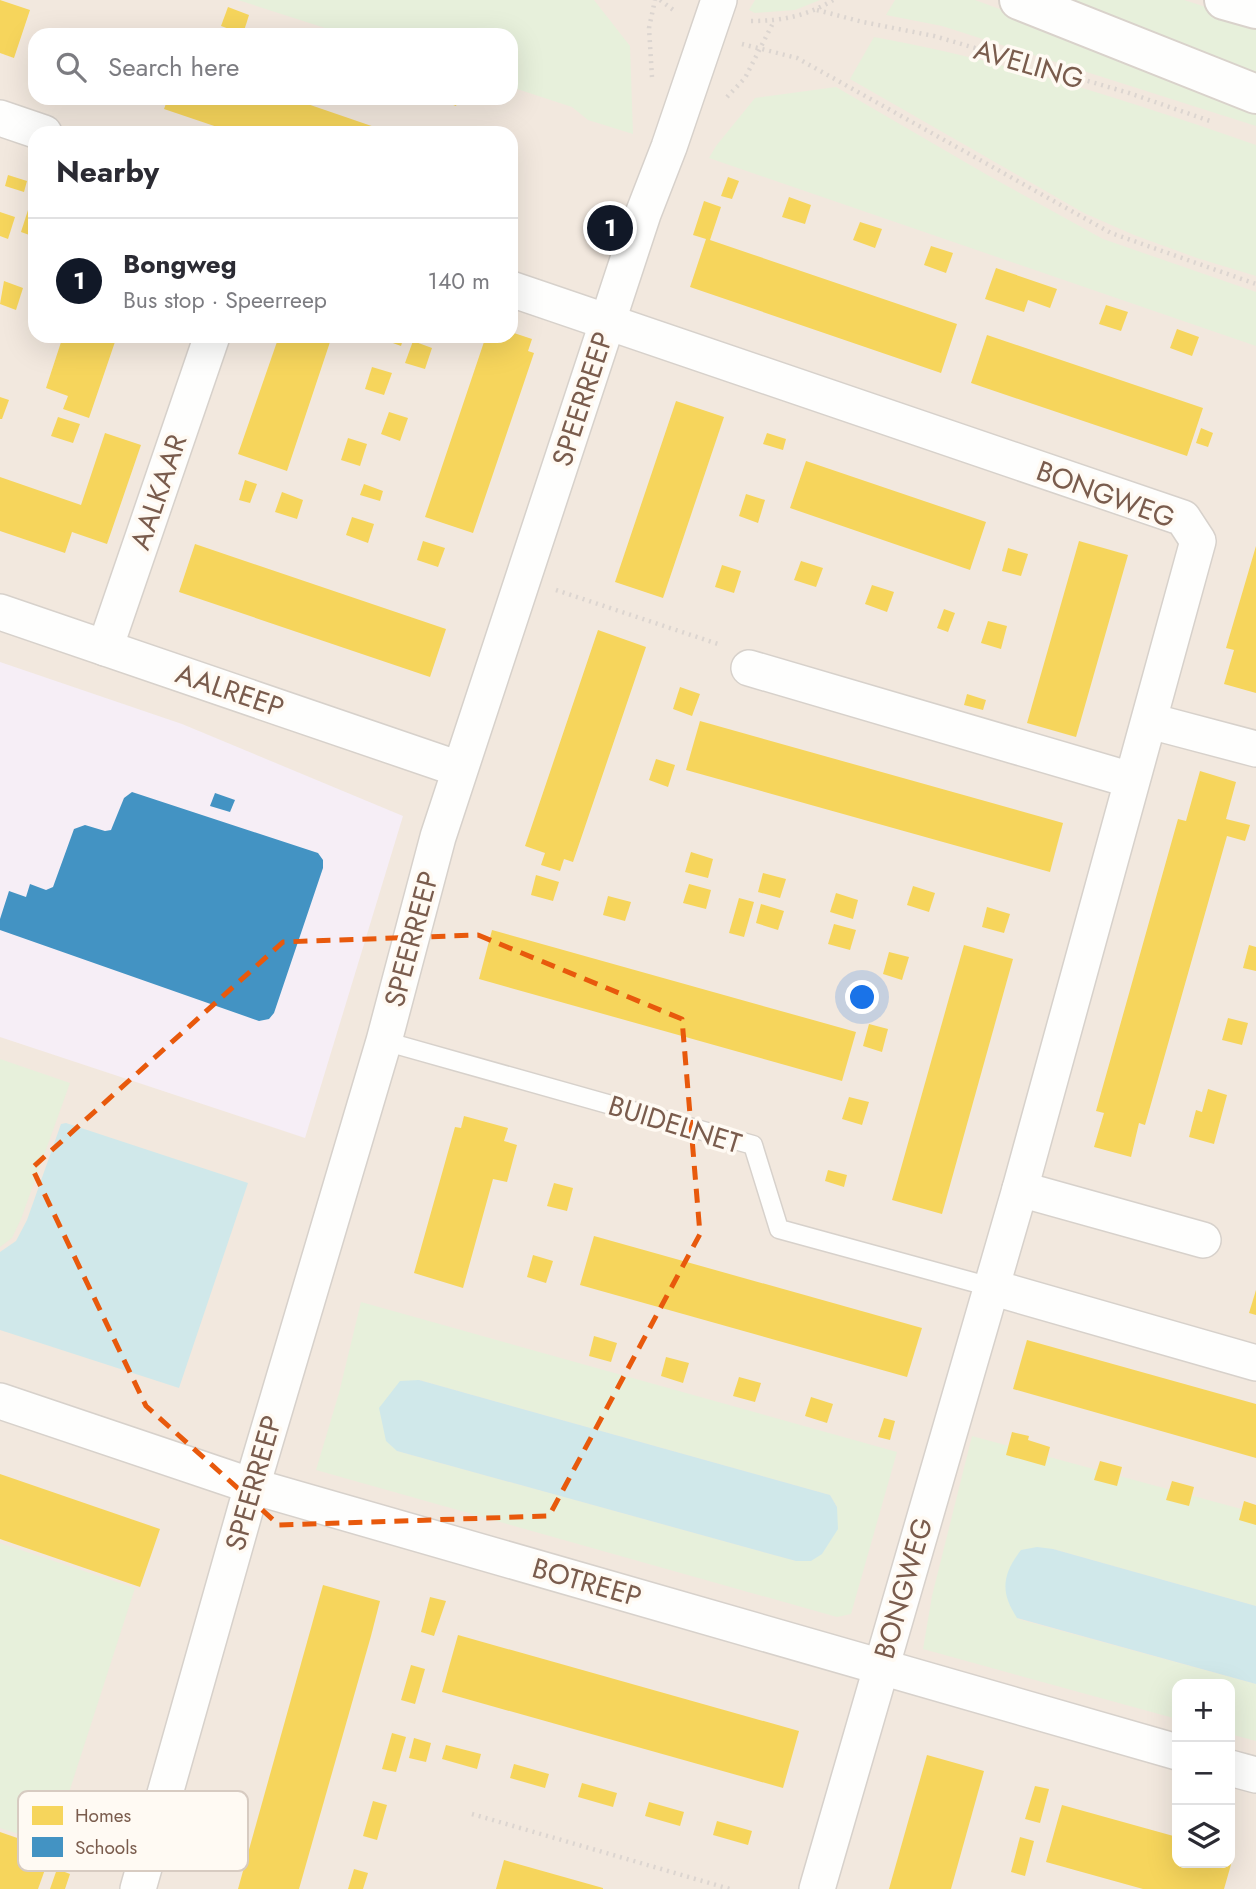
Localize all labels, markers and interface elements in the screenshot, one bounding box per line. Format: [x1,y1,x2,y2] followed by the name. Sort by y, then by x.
[28,28,518,105] search box
[969,29,1089,100] street label: AVELING
[52,48,90,86] icon: search
[108,48,240,86] text: Search here
[56,150,159,193] text: Nearby
[587,202,633,254] pin: 1
[123,245,237,283] text: Bongweg
[73,264,85,298] text: 1
[428,264,490,298] text: 140 m
[123,283,327,317] text: Bus stop · Speerreep
[542,327,623,472] street label: SPEERREEP
[120,429,197,555] street label: AALKAAR
[1031,450,1181,539] street label: BONGWEG
[170,653,290,728] street label: AALREEP
[374,867,449,1012] street label: SPEERREEP
[845,980,879,1014] your location
[603,1085,746,1164] street label: BUIDELNET
[215,1411,292,1556] street label: SPEERREEP
[864,1513,943,1664] street label: BONGWEG
[528,1547,646,1618] street label: BOTREEP
[1172,1679,1235,1868] map controls
[1172,1679,1235,1742] button: +
[1172,1742,1235,1805] button: −
[18,1791,248,1871] legend
[75,1802,132,1829] text: Homes
[1172,1805,1235,1868] button: layers
[75,1834,138,1861] text: Schools

